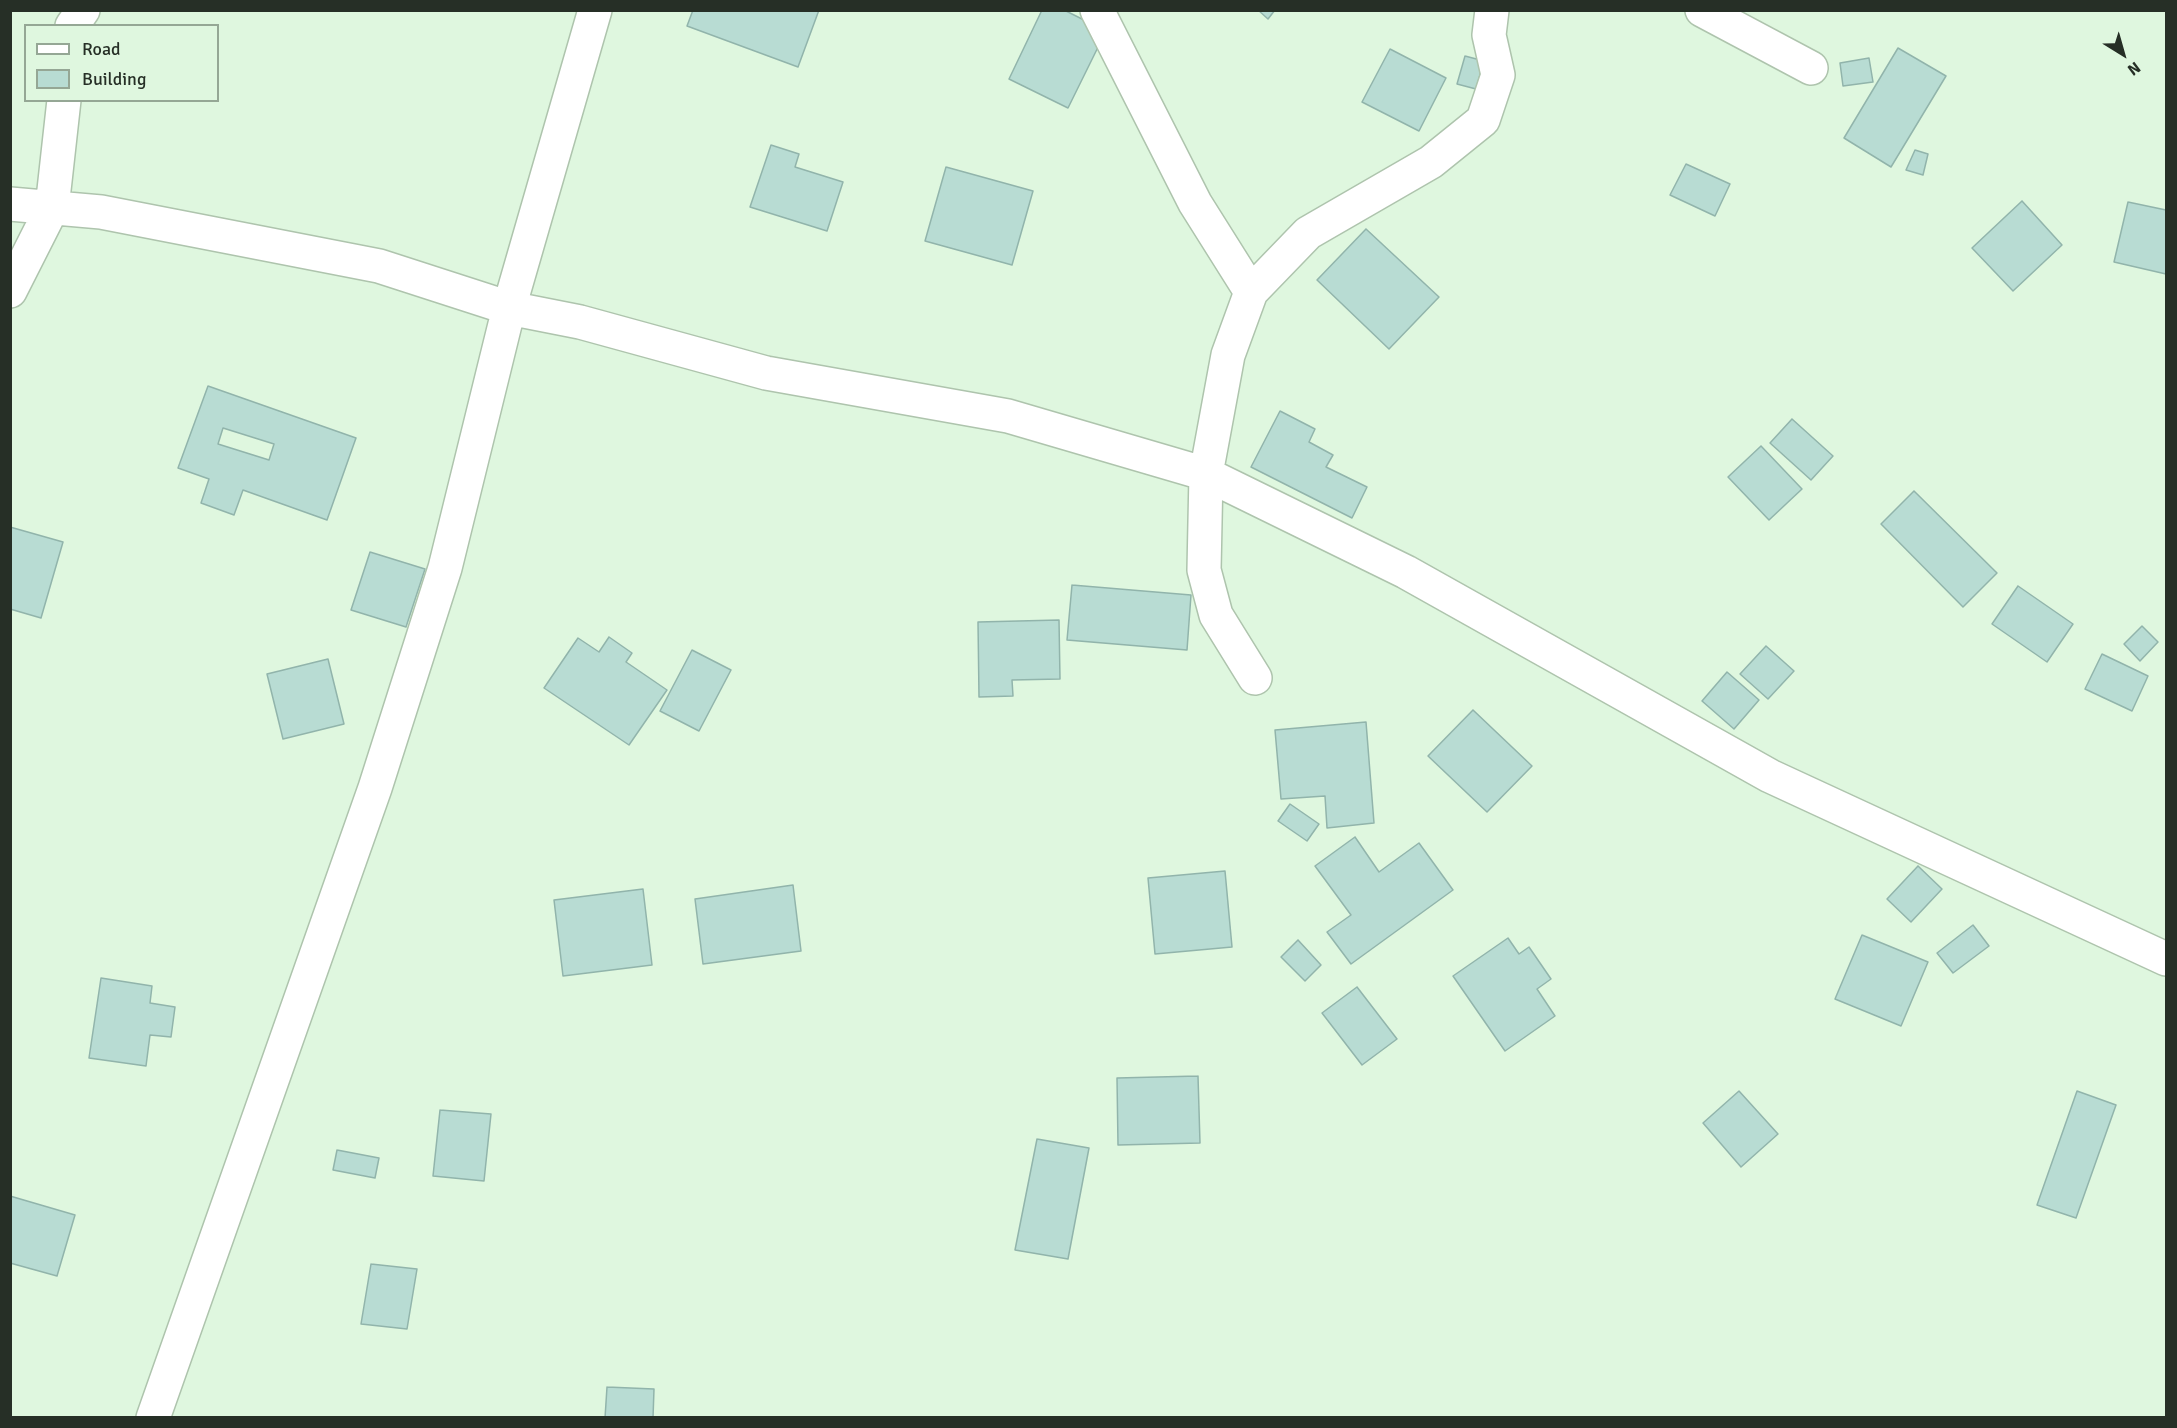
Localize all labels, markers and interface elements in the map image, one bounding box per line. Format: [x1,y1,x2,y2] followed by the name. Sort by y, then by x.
[24,24,219,102] legend
[2093,24,2153,84] north arrow
[82,38,121,60] text: Road
[2123,57,2144,80] text: N
[82,68,146,90] text: Building

